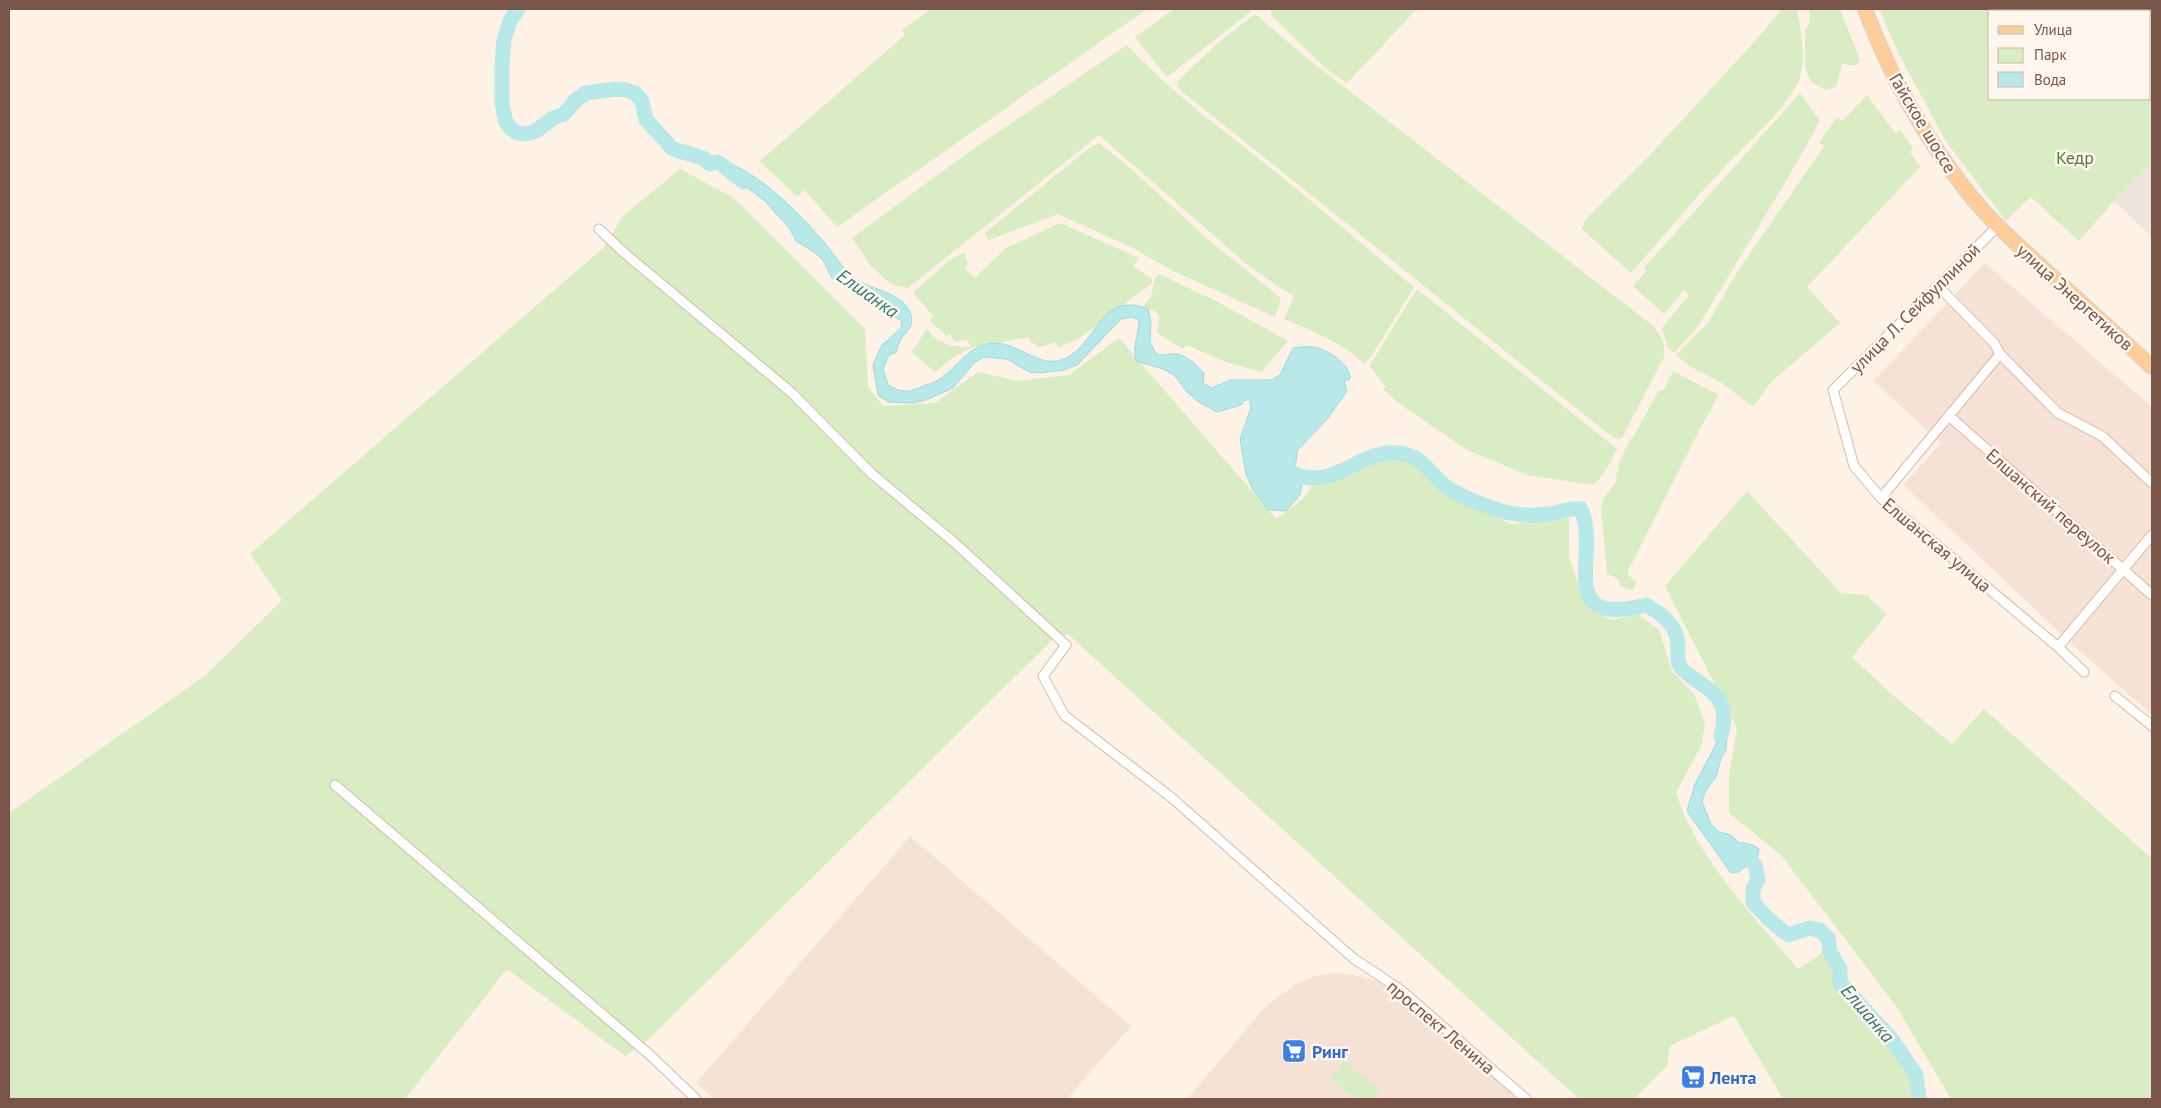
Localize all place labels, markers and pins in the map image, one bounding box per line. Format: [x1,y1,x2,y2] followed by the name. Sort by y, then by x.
[1281,1038,1307,1064] supermarket icon: Ринг
[1312,1040,1348,1063] place label: Ринг
[1680,1064,1706,1090] supermarket icon: Лента
[1709,1066,1757,1089] place label: Лента

